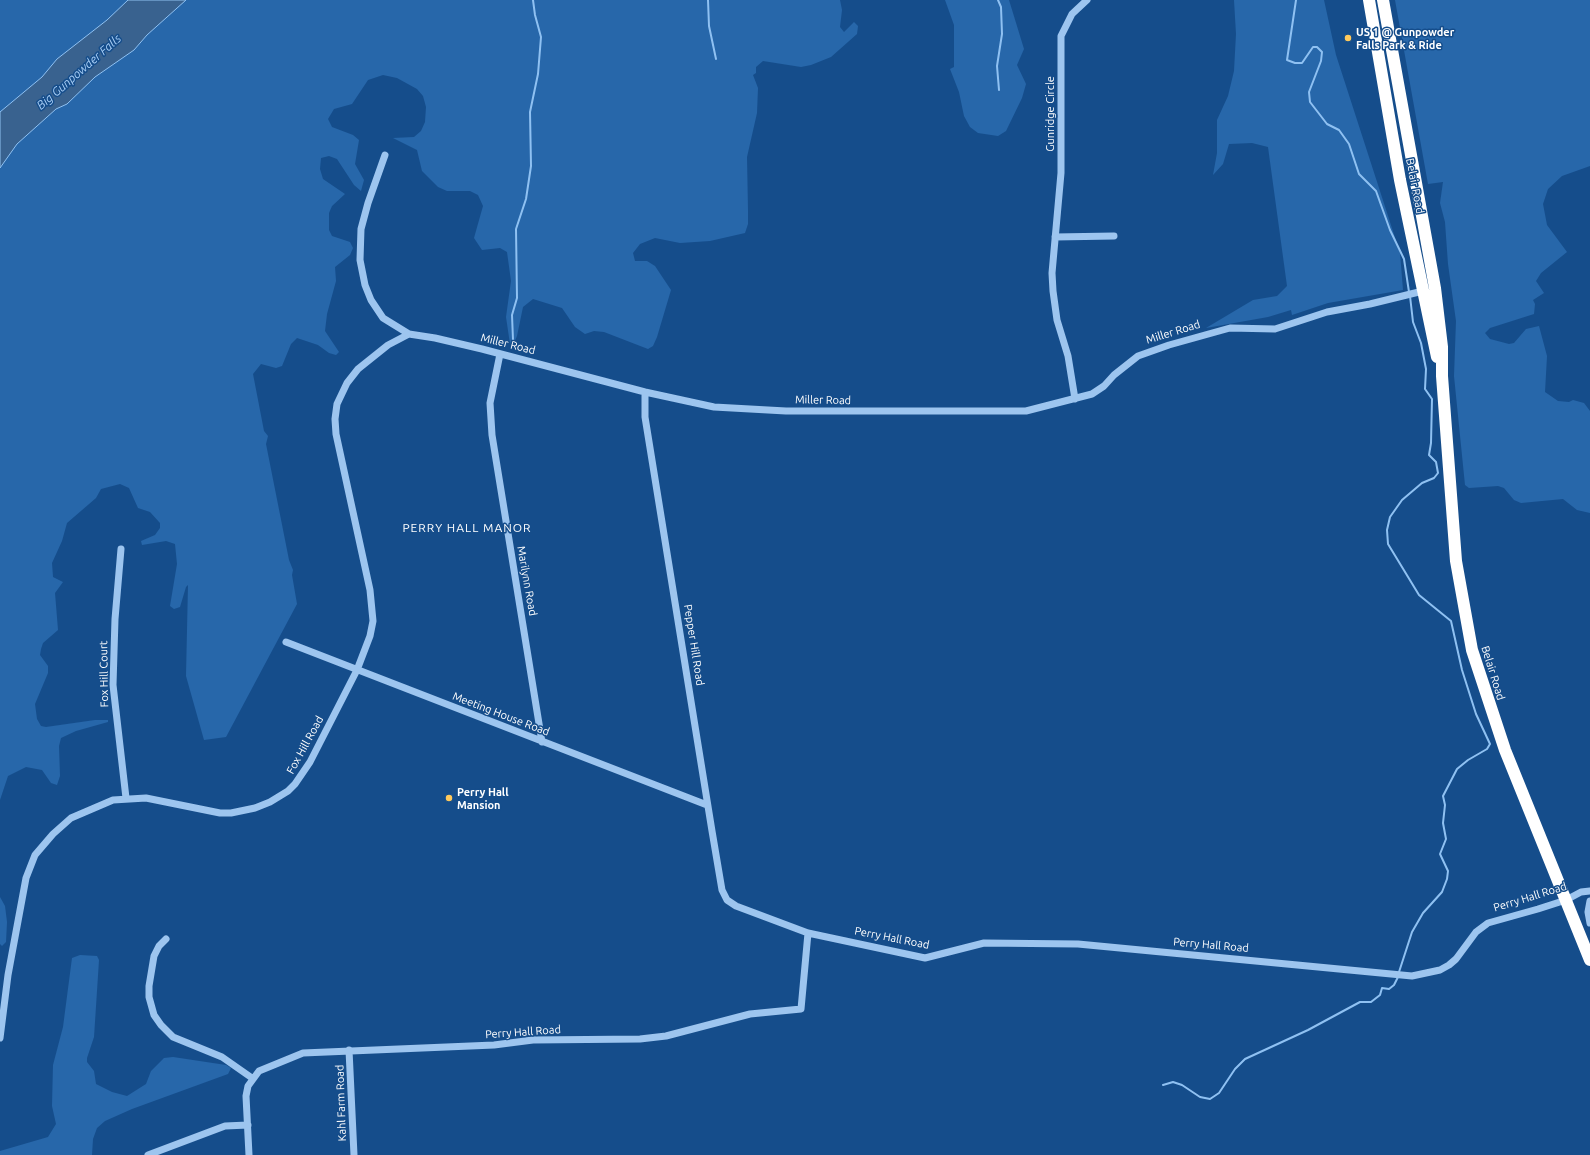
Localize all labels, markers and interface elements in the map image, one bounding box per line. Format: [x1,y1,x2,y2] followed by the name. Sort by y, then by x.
[1356,25,1454,51] place label: US 1 @ Gunpowder Falls Park & Ride
[34,31,124,113] water label: Big Gunpowder Falls
[1343,33,1353,43] marker: US 1 @ Gunpowder Falls Park & Ride
[1043,76,1057,152] street label: Gunridge Circle
[1403,157,1427,215] street label: Belair Road
[1144,317,1202,347] street label: Miller Road
[479,331,537,357] street label: Miller Road
[795,393,851,407] street label: Miller Road
[402,521,532,535] district label: PERRY HALL MANOR
[514,545,540,617] street label: Marilynn Road
[681,603,707,687] street label: Pepper Hill Road
[97,641,111,707] street label: Fox Hill Court
[1478,644,1508,702] street label: Belair Road
[451,689,551,739] street label: Meeting House Road
[284,714,326,776] street label: Fox Hill Road
[457,785,509,811] place label: Perry Hall Mansion
[444,793,454,803] marker: Perry Hall Mansion
[1492,880,1568,914] street label: Perry Hall Road
[854,924,930,952] street label: Perry Hall Road
[1173,935,1249,955] street label: Perry Hall Road
[485,1023,561,1041] street label: Perry Hall Road
[333,1065,349,1141] street label: Kahl Farm Road

